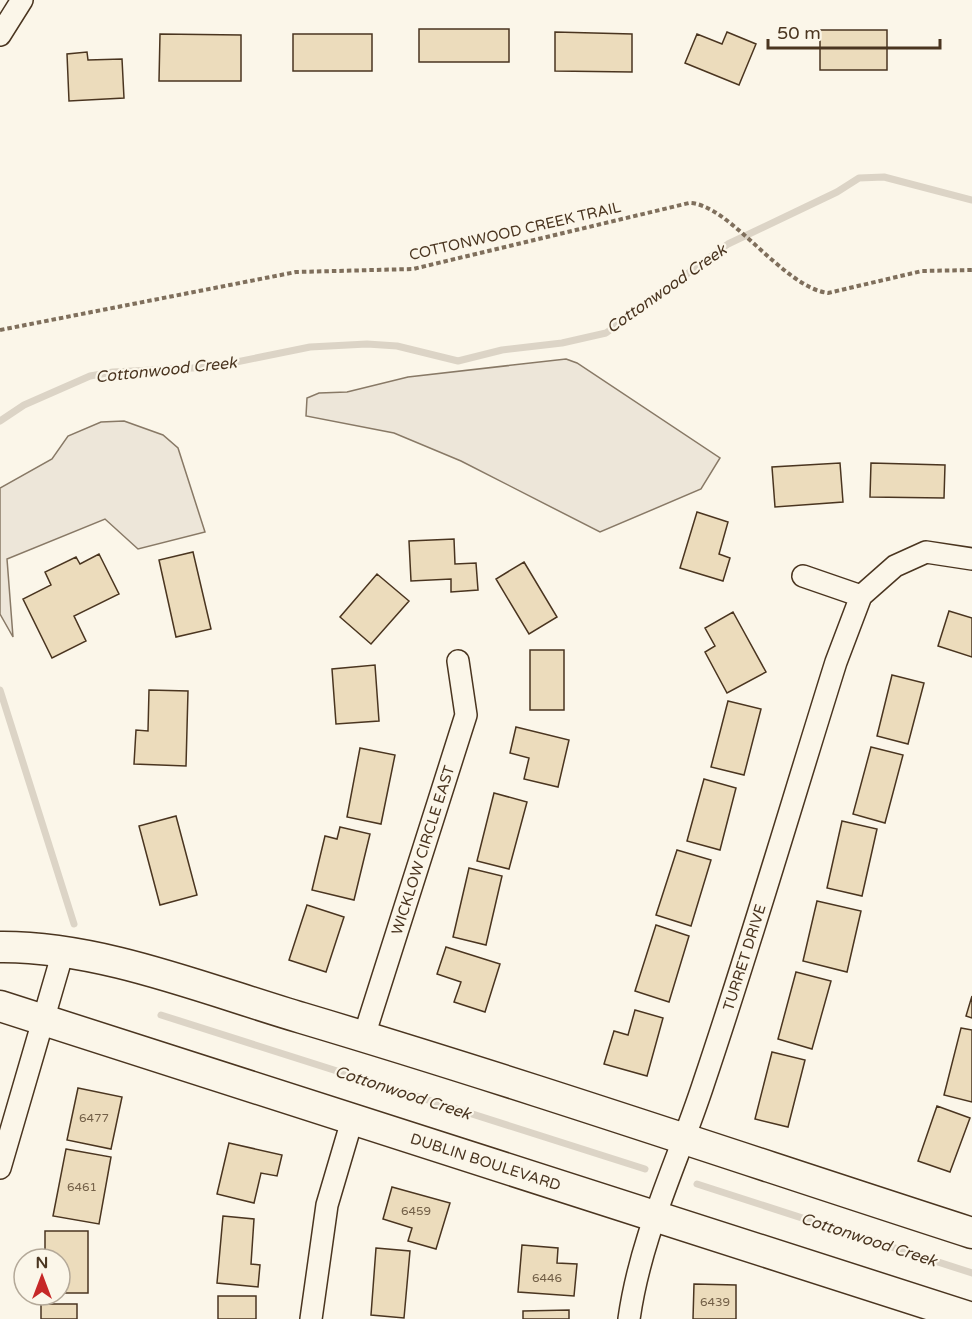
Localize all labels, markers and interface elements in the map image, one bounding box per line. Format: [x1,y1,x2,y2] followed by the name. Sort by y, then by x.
[768,12,940,50] scale bar
[777,22,821,44] text: 50 m
[407,198,623,264] street label: COTTONWOOD CREEK TRAIL
[603,239,732,338] water label: Cottonwood Creek
[94,352,239,387] water label: Cottonwood Creek
[388,763,458,937] street label: WICKLOW CIRCLE EAST
[719,902,770,1013] street label: TURRET DRIVE
[332,1062,475,1125] water label: Cottonwood Creek
[79,1111,109,1125] house number: 6477
[408,1129,563,1194] street label: DUBLIN BOULEVARD
[67,1180,97,1194] house number: 6461
[401,1204,431,1218] house number: 6459
[798,1209,941,1272] water label: Cottonwood Creek
[12,1247,72,1307] north arrow
[36,1253,48,1273] text: N
[532,1271,562,1285] house number: 6446
[700,1295,730,1309] house number: 6439

